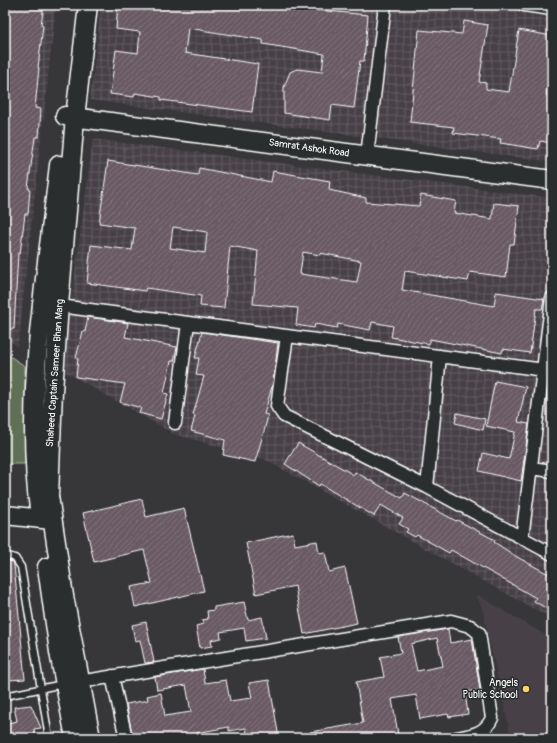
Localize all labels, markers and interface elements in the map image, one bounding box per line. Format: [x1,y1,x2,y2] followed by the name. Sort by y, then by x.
[268,136,350,160] street label: Samrat Ashok Road
[44,299,66,447] street label: Shaheed Captain Sameer Bhan Marg
[462,677,519,701] place label: Angels Public School
[521,684,531,694] marker: Angels Public School

